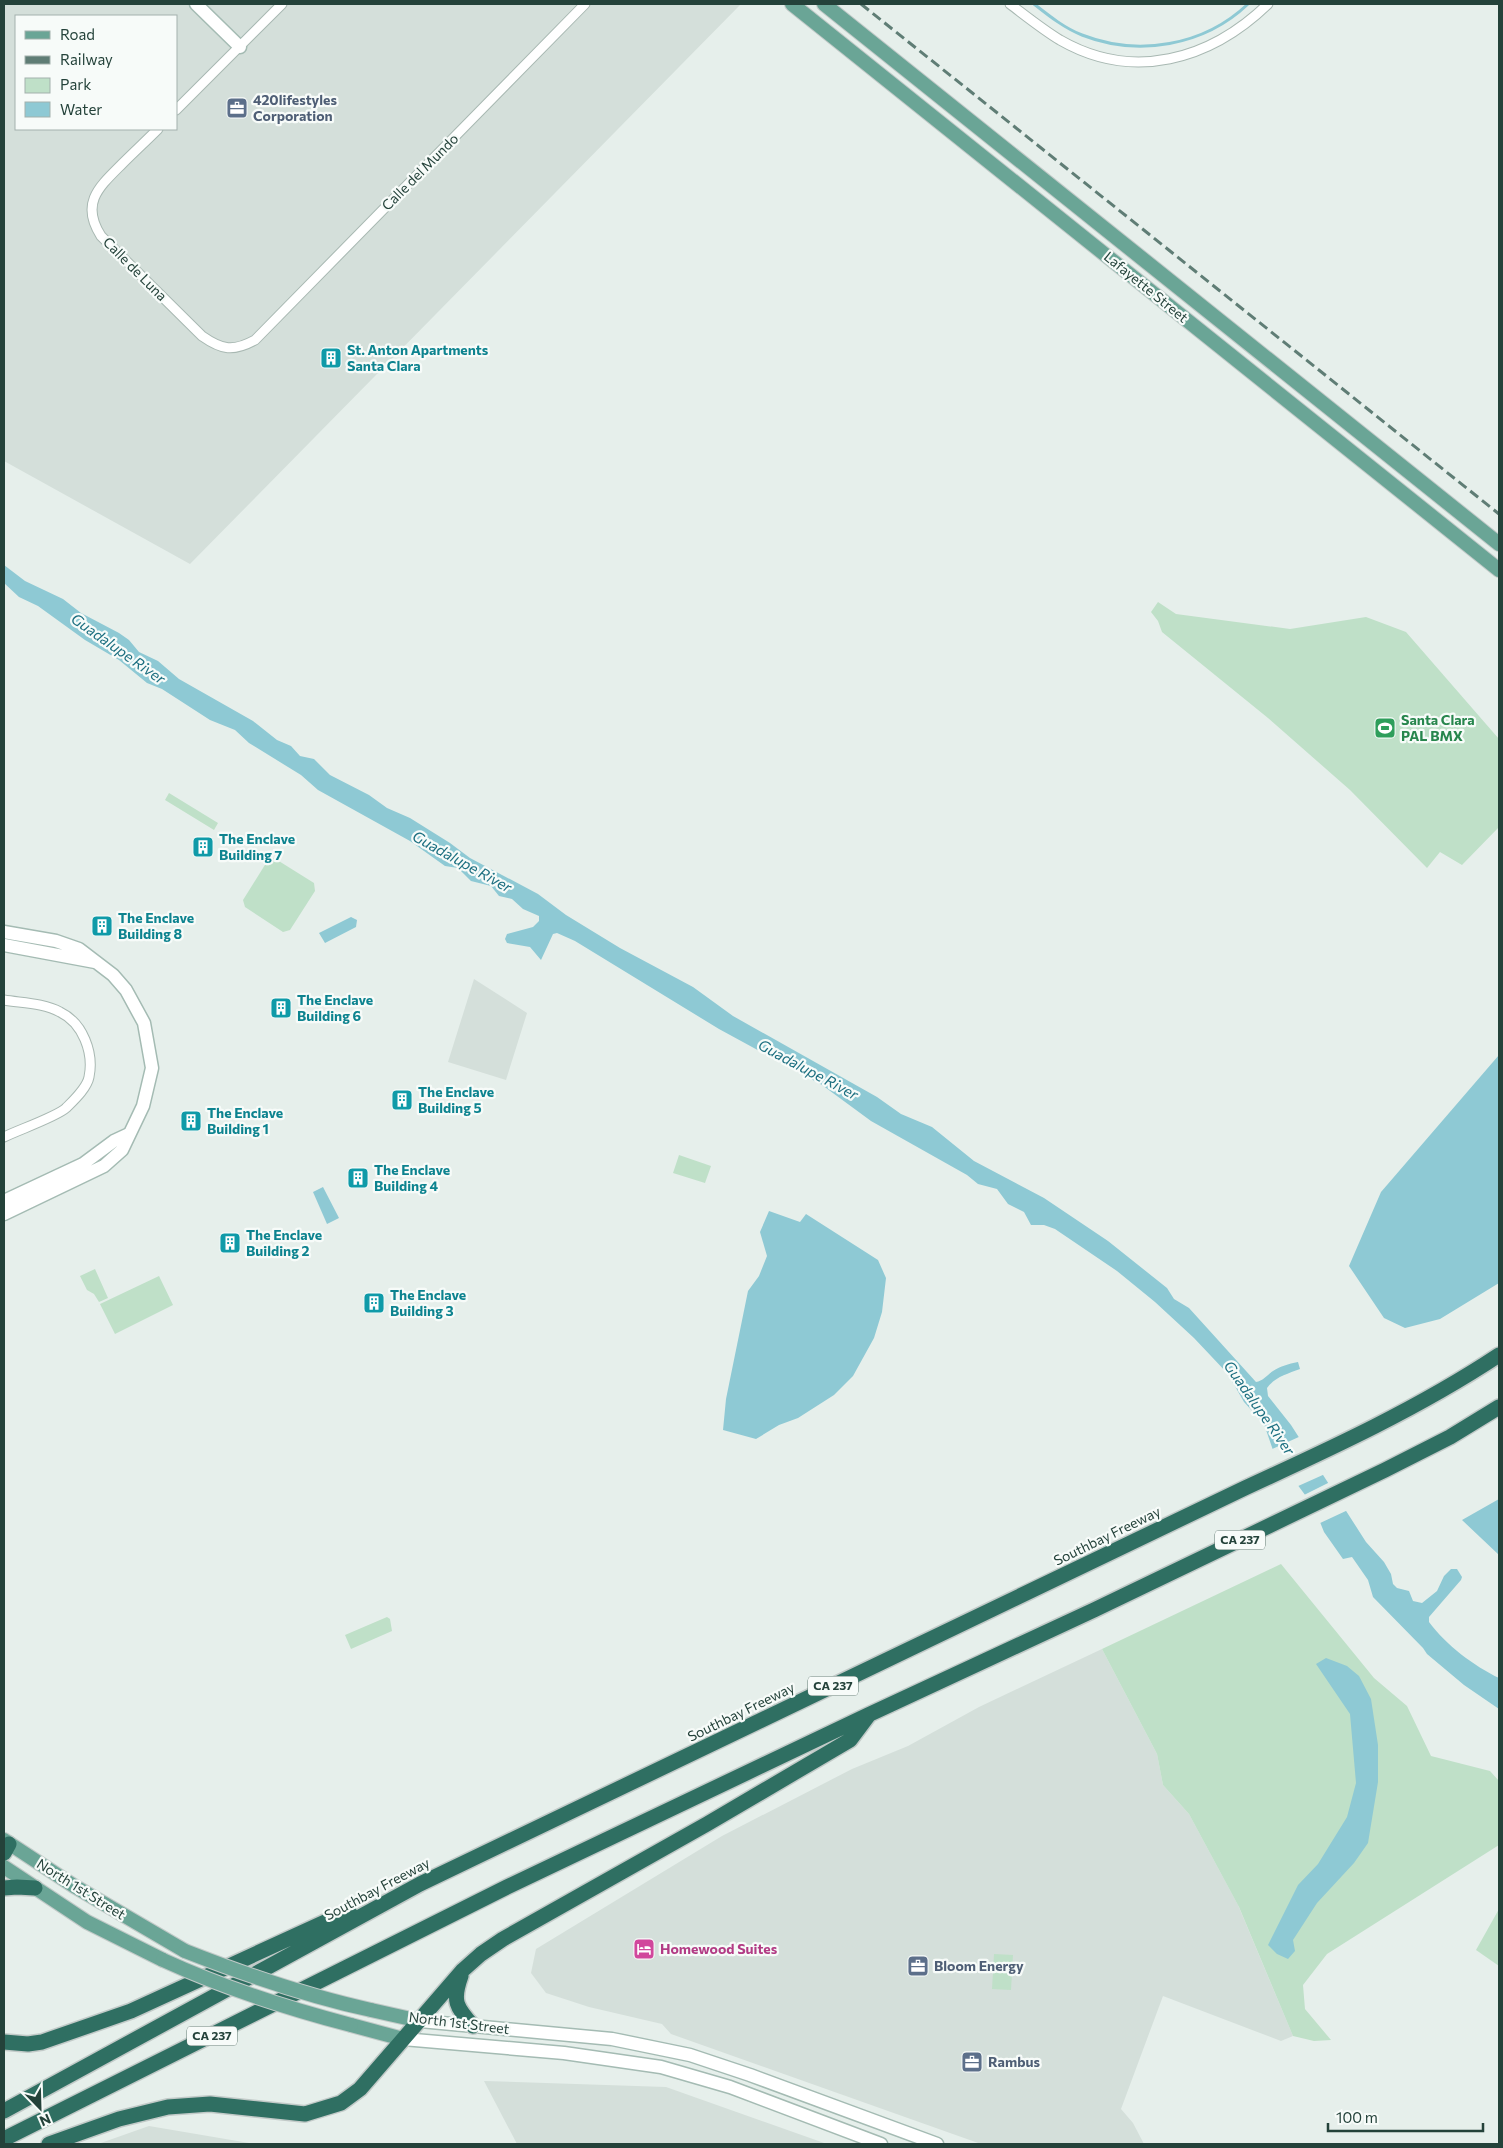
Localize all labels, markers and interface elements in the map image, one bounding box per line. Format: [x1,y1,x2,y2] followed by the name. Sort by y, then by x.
[15,15,178,130] legend
[60,25,95,43] text: Road
[60,50,113,68] text: Railway
[60,75,91,93] text: Park
[253,91,337,124] place label: 420lifestyles Corporation
[225,96,249,120] office icon: 420lifestyles Corporation
[60,100,102,118] text: Water
[378,130,462,214] street label: Calle del Mundo
[100,233,171,304] street label: Calle de Luna
[1101,248,1192,326] street label: Lafayette Street
[347,341,489,374] place label: St. Anton Apartments Santa Clara
[319,346,343,370] building icon: St. Anton Apartments Santa Clara
[68,609,170,688] water label: Guadalupe River
[1401,711,1475,744] place label: Santa Clara PAL BMX
[1373,716,1397,740] sports icon: Santa Clara PAL BMX
[410,826,516,896] water label: Guadalupe River
[219,830,295,863] place label: The Enclave Building 7
[191,835,215,859] building icon: The Enclave Building 7
[118,909,194,942] place label: The Enclave Building 8
[90,914,114,938] building icon: The Enclave Building 8
[297,991,373,1024] place label: The Enclave Building 6
[269,996,293,1020] building icon: The Enclave Building 6
[755,1035,863,1104] water label: Guadalupe River
[418,1083,494,1116] place label: The Enclave Building 5
[390,1088,414,1112] building icon: The Enclave Building 5
[207,1104,283,1137] place label: The Enclave Building 1
[179,1109,203,1133] building icon: The Enclave Building 1
[374,1161,450,1194] place label: The Enclave Building 4
[346,1166,370,1190] building icon: The Enclave Building 4
[246,1226,322,1259] place label: The Enclave Building 2
[218,1231,242,1255] building icon: The Enclave Building 2
[390,1286,466,1319] place label: The Enclave Building 3
[362,1291,386,1315] building icon: The Enclave Building 3
[1221,1357,1300,1459] water label: Guadalupe River
[1051,1502,1163,1569] street label: Southbay Freeway
[1215,1530,1265,1550] road number: CA 237
[808,1676,858,1695] road number: CA 237
[685,1678,797,1745] street label: Southbay Freeway
[321,1854,432,1923] street label: Southbay Freeway
[34,1855,129,1923] street label: North 1st Street
[632,1937,656,1961] hotel icon: Homewood Suites
[660,1940,778,1957] place label: Homewood Suites
[906,1954,930,1978] office icon: Bloom Energy
[934,1957,1024,1974] place label: Bloom Energy
[408,2008,511,2037] street label: North 1st Street
[187,2026,237,2045] road number: CA 237
[960,2050,984,2074] office icon: Rambus
[988,2053,1040,2070] place label: Rambus
[15,2083,65,2133] north arrow
[1328,2100,1483,2132] scale bar
[1336,2108,1378,2126] text: 100 m
[37,2111,53,2130] text: N

